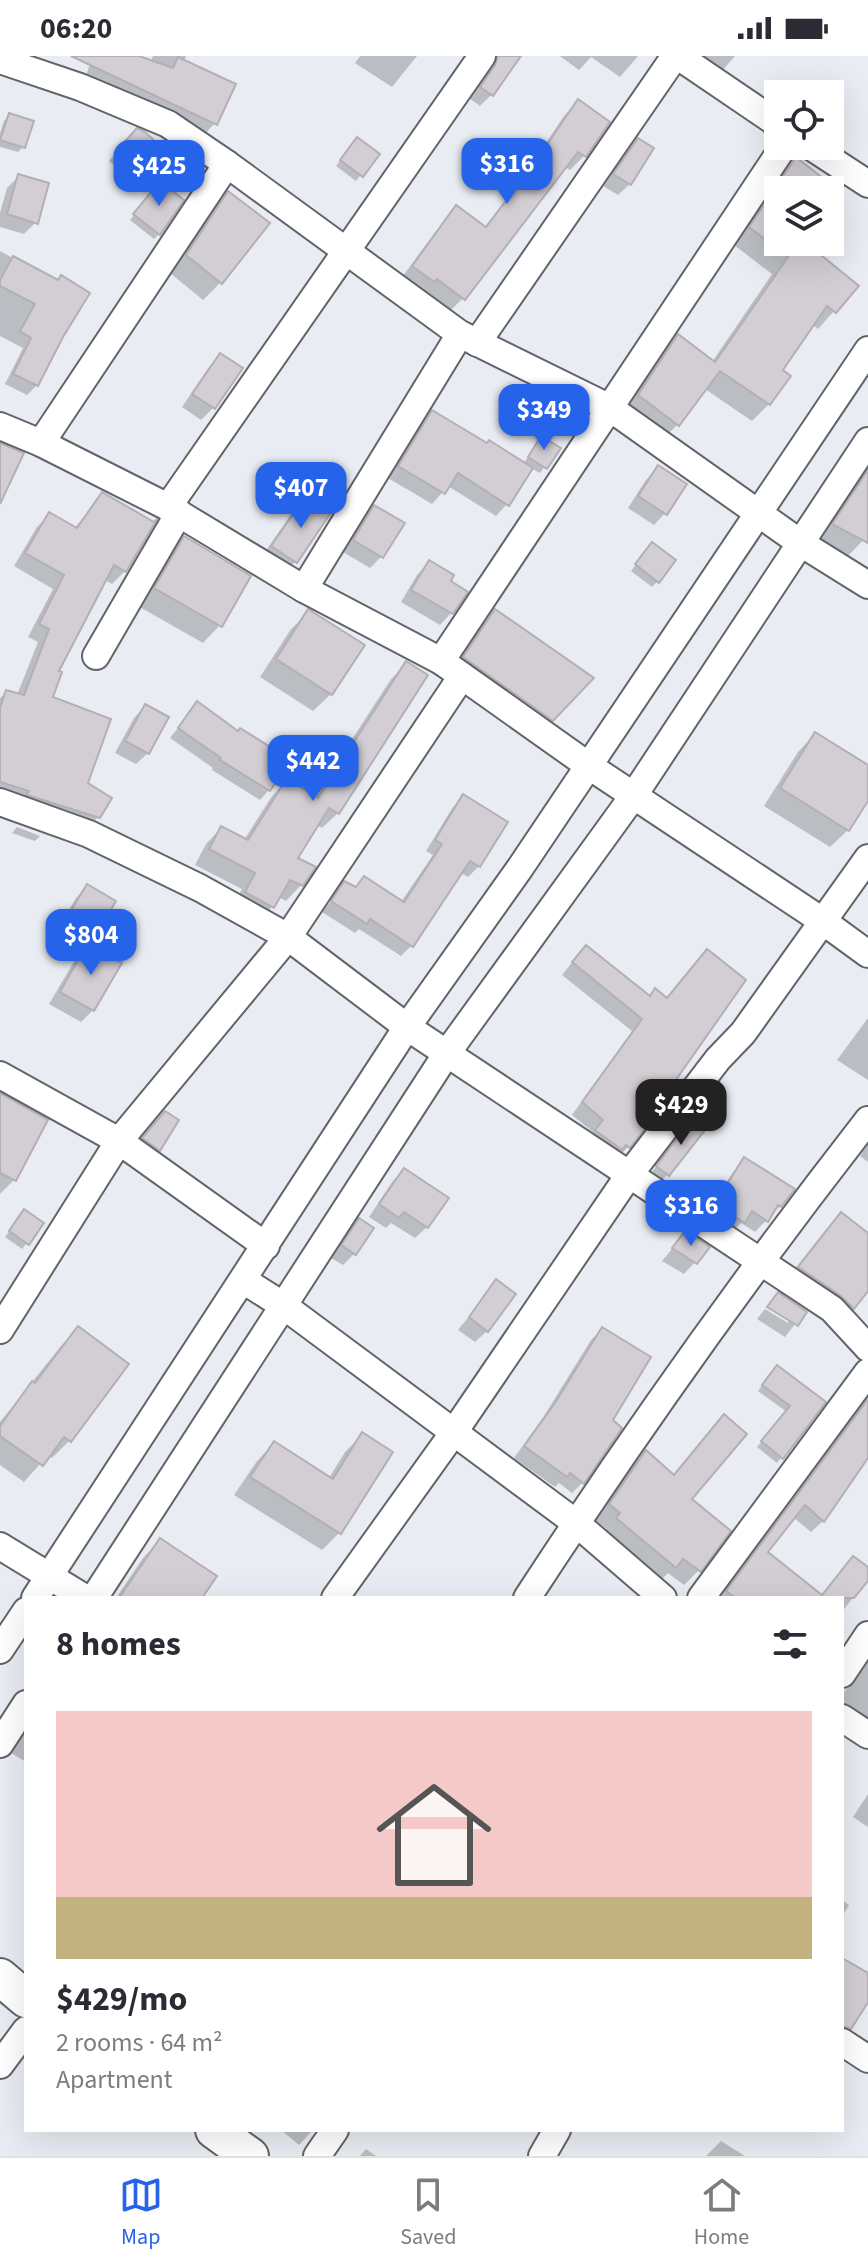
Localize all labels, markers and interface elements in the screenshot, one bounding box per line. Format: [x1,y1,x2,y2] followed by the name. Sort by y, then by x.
[40,7,112,50] text: 06:20
[764,80,844,256] map controls
[764,80,844,160] button: locate
[460,138,554,206] pin: $316
[112,140,206,208] pin: $425
[480,145,534,182] text: $316
[132,147,186,184] text: $425
[764,176,844,256] button: layers
[497,384,591,452] pin: $349
[517,391,571,428] text: $349
[254,462,348,530] pin: $407
[274,469,328,506] text: $407
[266,735,360,803] pin: $442
[286,742,340,779] text: $442
[44,909,138,977] pin: $804
[64,916,118,953] text: $804
[634,1079,728,1147] pin: $429
[654,1086,708,1123] text: $429
[644,1180,738,1248] pin: $316
[664,1187,718,1224] text: $316
[56,1620,181,1669] text: 8 homes
[768,1622,812,1666] icon: filters
[362,1763,506,1907] icon: home
[56,1975,187,2024] text: $429/mo
[56,2024,223,2061] text: 2 rooms · 64 m²
[56,2061,173,2098] text: Apartment
[119,2173,163,2253] tab: Map
[400,2173,456,2253] tab: Saved
[694,2173,749,2253] tab: Home

